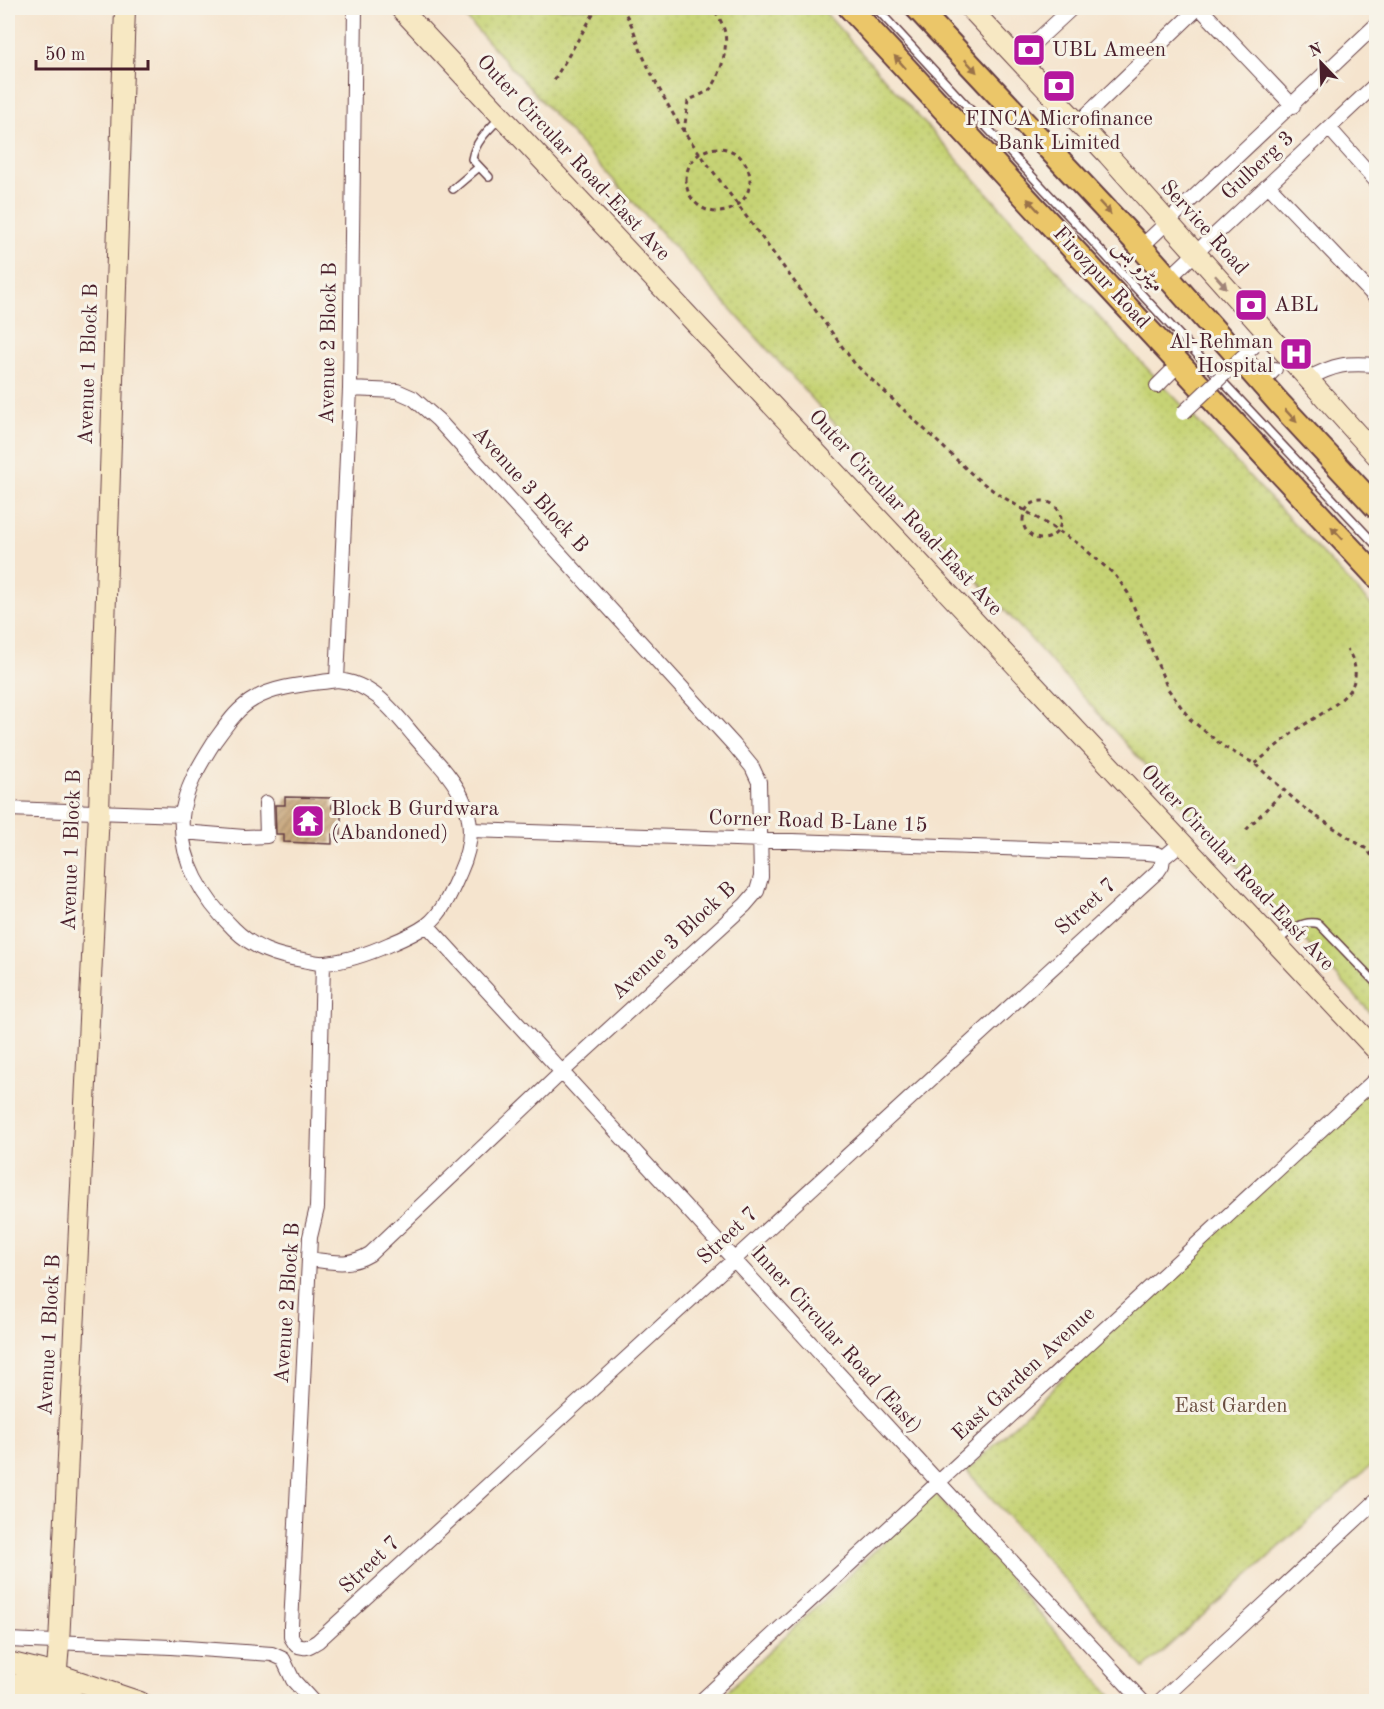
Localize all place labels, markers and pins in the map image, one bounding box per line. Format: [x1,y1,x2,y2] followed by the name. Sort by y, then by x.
[1011,32,1047,68] bank icon: UBL Ameen
[1052,40,1166,61] place label: UBL Ameen
[1041,68,1077,104] bank icon: FINCA Microfinance Bank Limited
[965,109,1153,154] place label: FINCA Microfinance Bank Limited
[1233,287,1269,323] bank icon: ABL
[1274,295,1319,316] place label: ABL
[1169,332,1273,377] place label: Al-Rehman Hospital
[1278,336,1314,372] hospital icon: Al-Rehman Hospital
[331,799,499,844] place label: Block B Gurdwara (Abandoned)
[290,803,326,839] temple icon: Block B Gurdwara (Abandoned)

